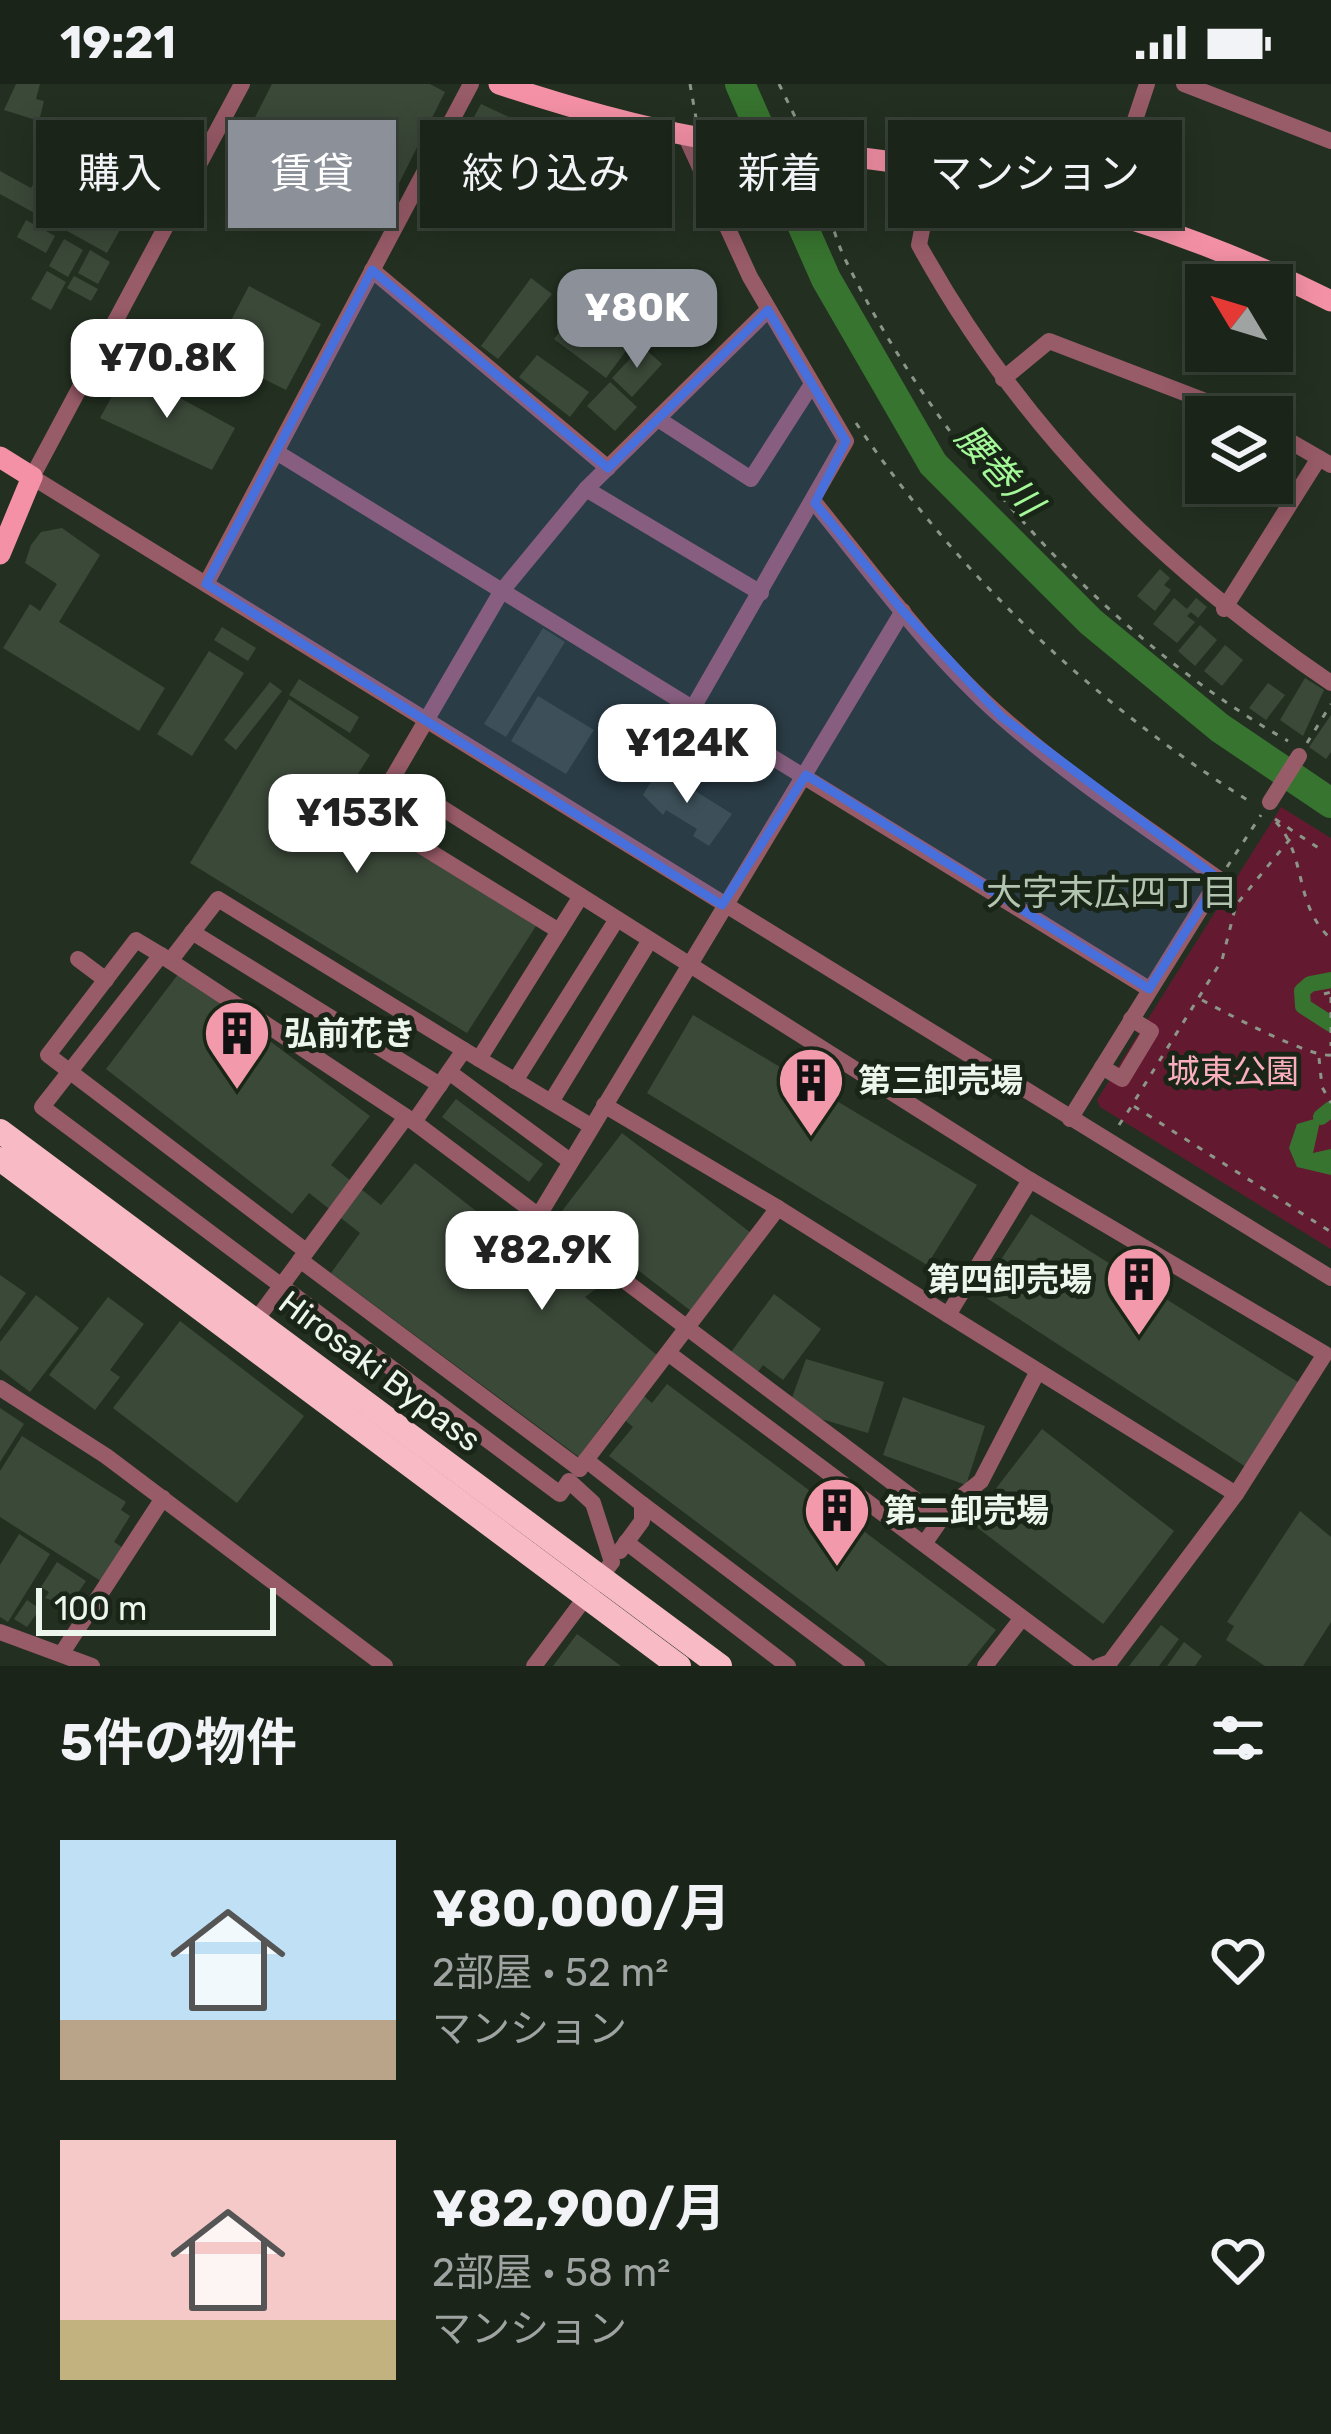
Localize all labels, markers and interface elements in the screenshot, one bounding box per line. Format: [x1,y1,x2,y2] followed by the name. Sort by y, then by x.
[60,16,176,69] text: 19:21
[36,120,204,228] chip: 購入
[228,120,396,228] chip: 賃貸
[420,120,672,228] chip: 絞り込み
[696,120,864,228] chip: 新着
[888,120,1182,228] chip: マンション
[1185,264,1293,372] north arrow
[1185,264,1293,504] map controls
[566,269,708,371] pin: ¥80K
[584,285,690,331] text: ¥80K
[69,319,265,421] pin: ¥70.8K
[98,335,236,381] text: ¥70.8K
[1185,396,1293,504] button: layers
[947,415,1054,527] water label: 腰巻川
[603,704,771,806] pin: ¥124K
[625,720,749,766] text: ¥124K
[273,774,441,876] pin: ¥153K
[295,790,419,836] text: ¥153K
[986,871,1238,914] district label: 大字末広四丁目
[202,998,272,1092] building icon: 弘前花き
[284,1014,416,1053] place label: 弘前花き
[776,1045,846,1139] building icon: 第三卸売場
[1167,1052,1299,1091] park label: 城東公園
[858,1061,1023,1100] place label: 第三卸売場
[444,1211,640,1313] pin: ¥82.9K
[473,1227,612,1273] text: ¥82.9K
[1104,1244,1174,1338] building icon: 第四卸売場
[927,1260,1092,1299] place label: 第四卸売場
[271,1282,489,1460] street label: Hirosaki Bypass
[802,1475,872,1569] building icon: 第二卸売場
[884,1491,1049,1530] place label: 第二卸売場
[36,1582,276,1635] scale bar
[54,1589,147,1628] text: 100 m
[1205,1705,1271,1771] icon: filters
[60,1712,297,1773] text: 5件の物件
[432,1878,731,1939] text: ¥80,000/月
[156,1888,300,2032] icon: home
[1205,1927,1271,1993] icon: heart
[432,1950,668,1996] text: 2部屋 · 52 m²
[432,2006,627,2052] text: マンション
[432,2178,726,2239] text: ¥82,900/月
[156,2188,300,2332] icon: home
[1205,2227,1271,2293] icon: heart
[432,2250,670,2296] text: 2部屋 · 58 m²
[432,2306,627,2352] text: マンション

